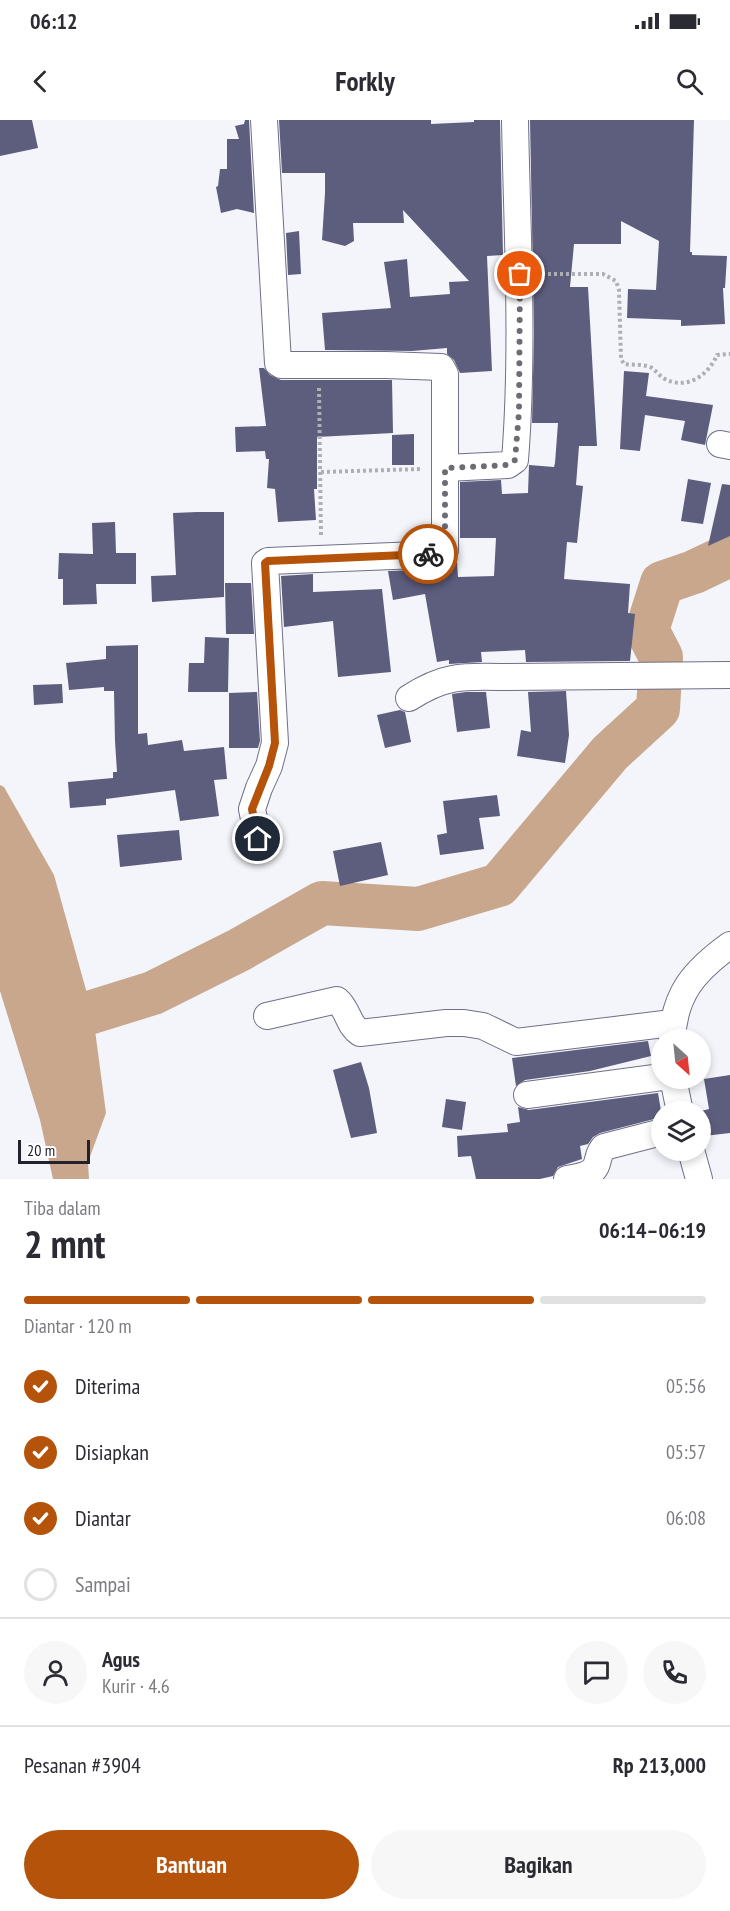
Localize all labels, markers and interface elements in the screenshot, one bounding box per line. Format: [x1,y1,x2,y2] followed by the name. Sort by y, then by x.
[30,7,78,35] text: 06:12
[335,64,395,98] text: Forkly
[24,65,57,98] icon: back
[673,65,706,98] icon: search
[494,248,545,299] pin
[503,257,536,290] icon: bag
[398,524,458,584] courier
[412,538,445,571] icon: bike
[232,813,283,864] pin
[241,822,274,855] icon: home
[651,1029,711,1089] north arrow
[651,1029,711,1161] map controls
[651,1101,711,1161] button: layers
[18,1137,90,1164] scale bar
[27,1140,55,1160] text: 20 m
[24,1195,101,1221] text: Tiba dalam
[599,1216,706,1244] text: 06:14–06:19
[24,1218,105,1269] text: 2 mnt
[24,1313,132,1339] text: Diantar · 120 m
[24,1370,57,1403] icon: check
[75,1372,140,1400] text: Diterima
[666,1373,706,1399] text: 05:56
[24,1436,57,1469] icon: check
[75,1438,149,1466] text: Disiapkan
[666,1439,706,1465] text: 05:57
[24,1502,57,1535] icon: check
[75,1504,131,1532] text: Diantar
[666,1505,706,1531] text: 06:08
[75,1570,131,1598] text: Sampai
[24,1641,87,1704] button: person
[565,1641,628,1704] button: chat
[643,1641,706,1704] button: phone
[102,1645,140,1673] text: Agus
[102,1673,170,1699] text: Kurir · 4.6
[24,1751,141,1779] text: Pesanan #3904
[613,1751,706,1779] text: Rp 213,000
[24,1830,359,1899] button: Bantuan
[371,1830,706,1899] button: Bagikan

